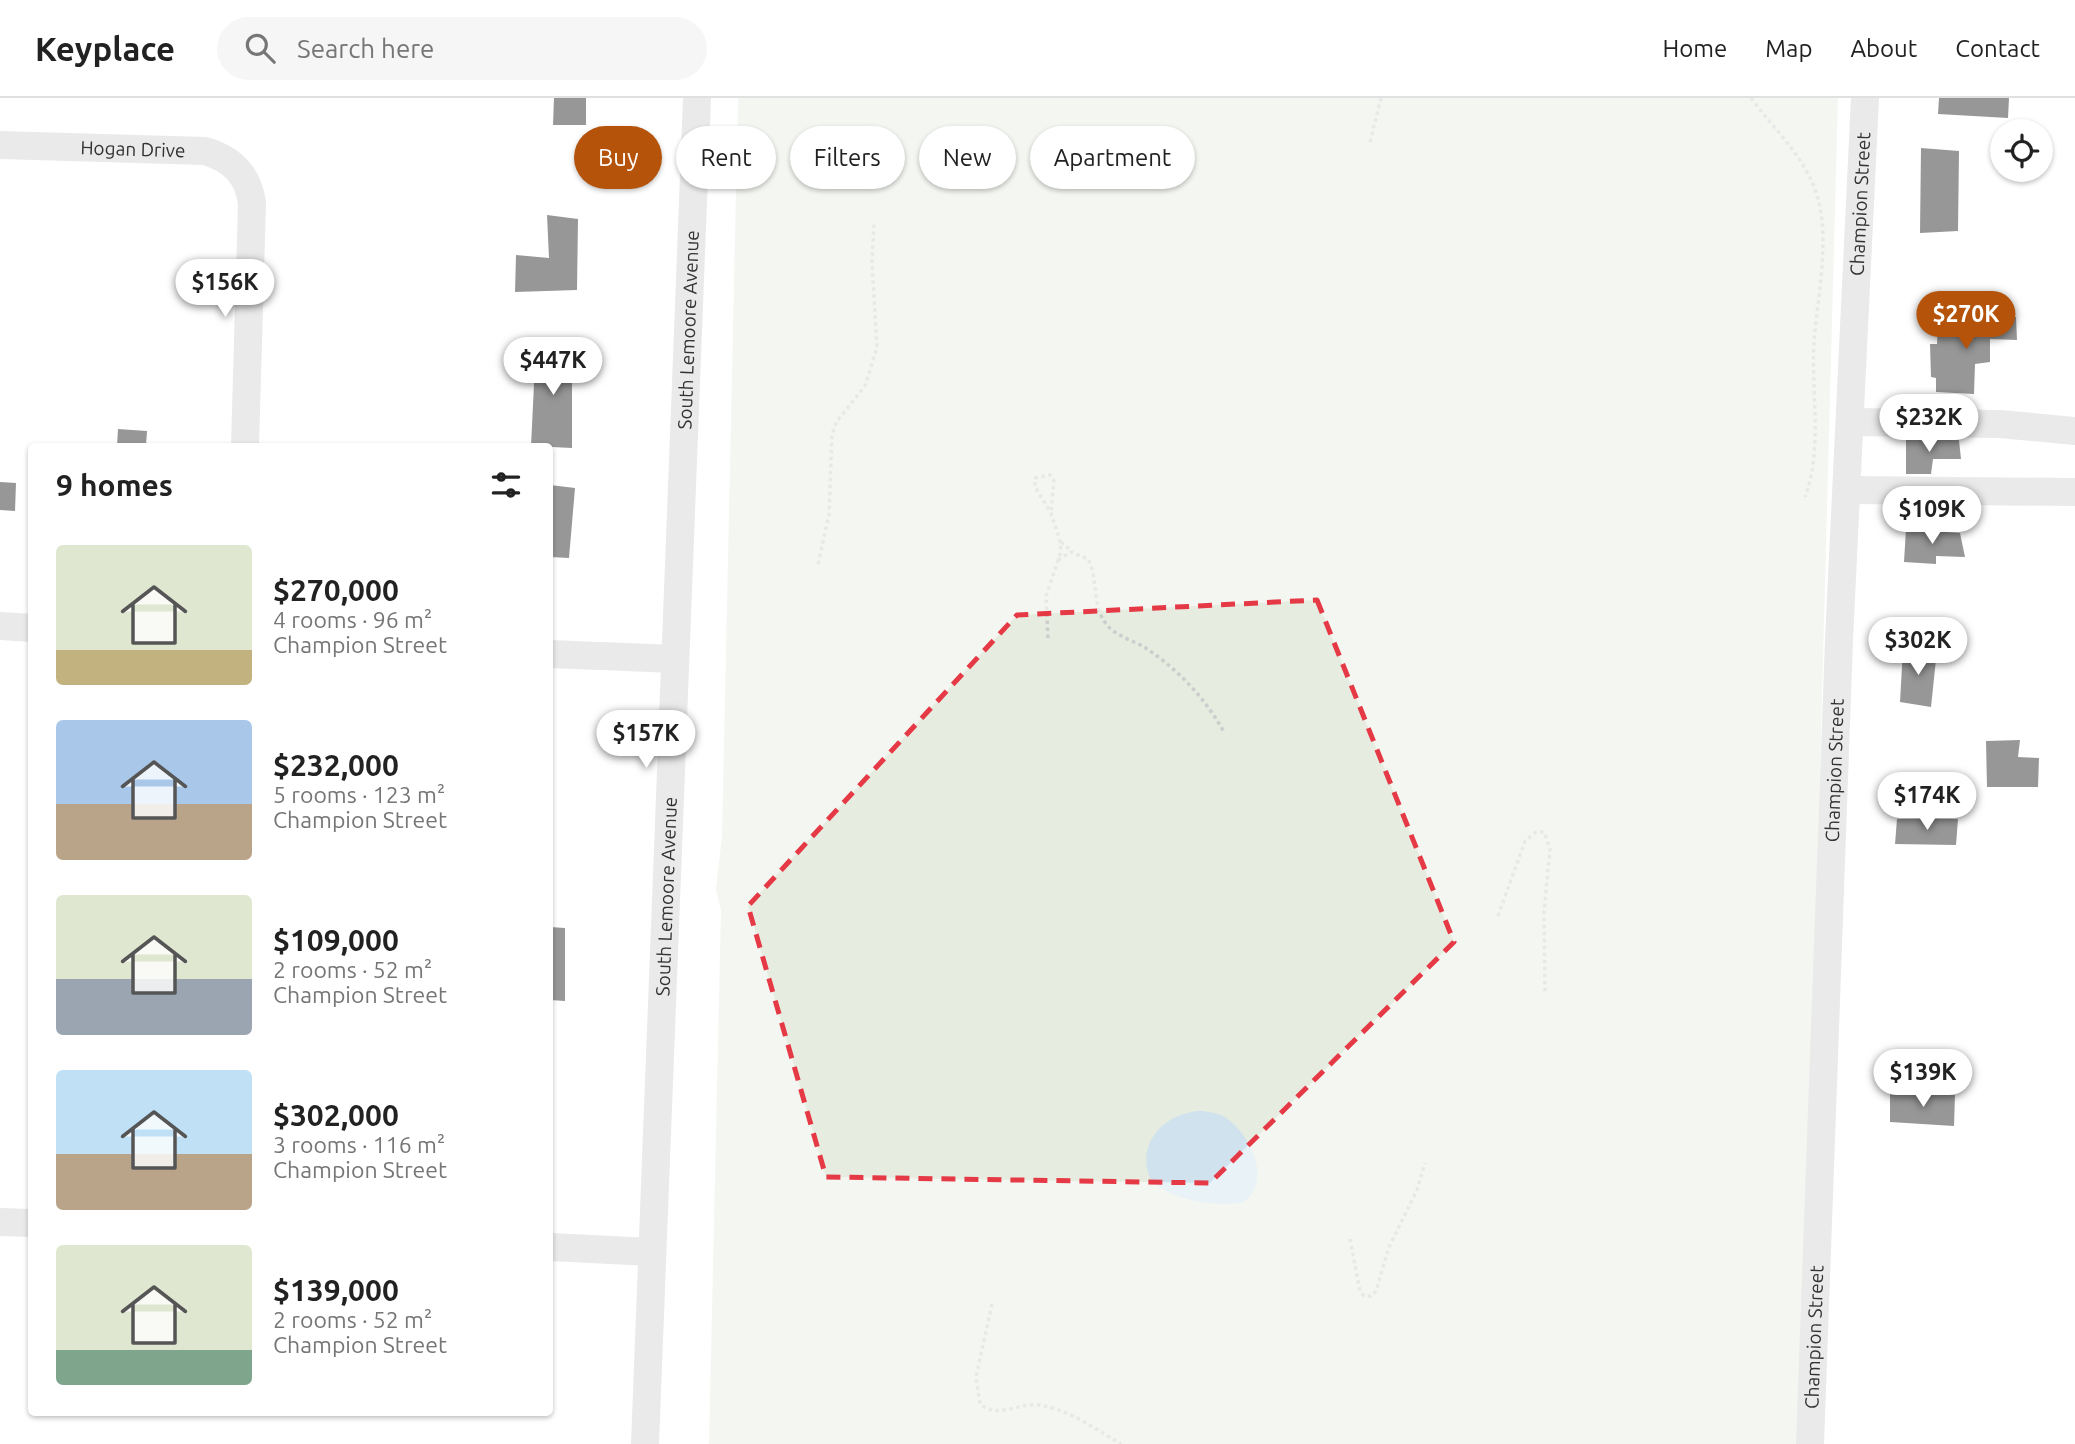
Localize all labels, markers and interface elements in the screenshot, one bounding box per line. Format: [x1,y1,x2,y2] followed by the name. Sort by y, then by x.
[217,17,707,80] search box
[241,29,279,67] icon: search
[35,30,175,67] text: Keyplace
[297,34,434,63] text: Search here
[1662,35,1727,62] text: Home
[1765,35,1812,62] text: Map
[1850,35,1917,62] text: About
[1955,35,2040,62] text: Contact
[1990,119,2053,182] map controls
[1990,119,2053,182] button: locate
[574,126,662,189] chip: Buy
[676,126,776,189] chip: Rent
[790,126,905,189] chip: Filters
[919,126,1016,189] chip: New
[1030,126,1195,189] chip: Apartment
[1845,131,1874,276] street label: Champion Street
[80,136,186,161] street label: Hogan Drive
[673,230,703,430] street label: South Lemoore Avenue
[176,260,274,319] pin: $156K
[191,269,259,294] text: $156K
[1917,292,2015,351] pin: $270K
[1932,301,2000,326] text: $270K
[504,338,602,397] pin: $447K
[519,347,587,372] text: $447K
[1880,394,1978,454] pin: $232K
[1895,404,1963,429] text: $232K
[487,466,525,504] icon: filters
[56,468,173,502] text: 9 homes
[1883,486,1981,546] pin: $109K
[1898,496,1966,521] text: $109K
[112,573,196,657] icon: home
[273,573,399,607] text: $270,000
[273,607,432,632] text: 4 rooms · 96 m²
[1869,618,1967,677] pin: $302K
[1884,627,1952,652] text: $302K
[273,632,447,657] text: Champion Street
[1821,698,1848,843] street label: Champion Street
[597,710,695,770] pin: $157K
[612,720,680,745] text: $157K
[112,748,196,832] icon: home
[273,748,399,782] text: $232,000
[1878,772,1976,832] pin: $174K
[273,782,445,807] text: 5 rooms · 123 m²
[1893,782,1961,807] text: $174K
[651,796,681,997] street label: South Lemoore Avenue
[273,807,447,832] text: Champion Street
[112,923,196,1007] icon: home
[273,923,399,957] text: $109,000
[273,957,432,982] text: 2 rooms · 52 m²
[273,982,447,1007] text: Champion Street
[1874,1049,1972,1109] pin: $139K
[1889,1059,1957,1084] text: $139K
[112,1098,196,1182] icon: home
[273,1098,399,1132] text: $302,000
[273,1132,445,1157] text: 3 rooms · 116 m²
[273,1157,447,1182] text: Champion Street
[1800,1264,1827,1409] street label: Champion Street
[112,1273,196,1357] icon: home
[273,1273,399,1307] text: $139,000
[273,1307,432,1332] text: 2 rooms · 52 m²
[273,1332,447,1357] text: Champion Street

